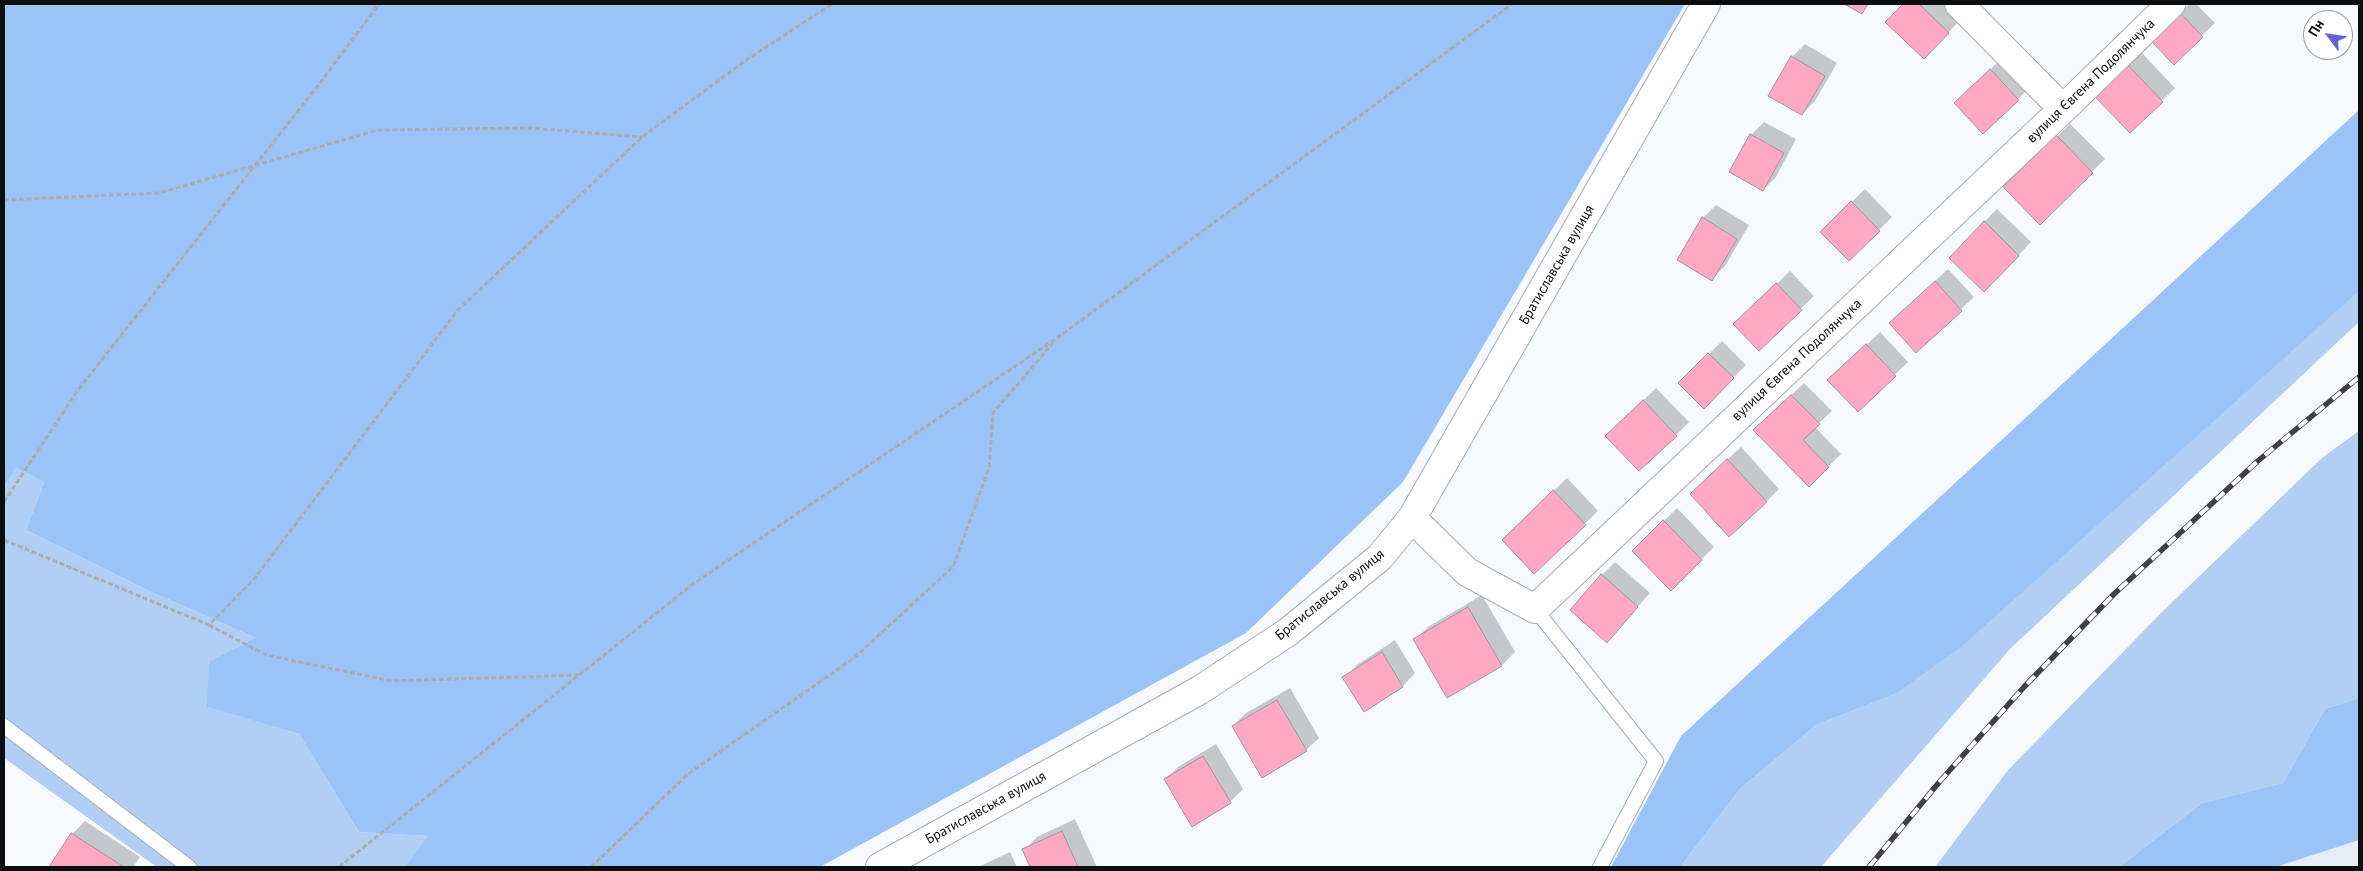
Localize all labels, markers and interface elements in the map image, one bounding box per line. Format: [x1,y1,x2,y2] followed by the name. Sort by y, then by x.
[2303,10,2353,60] north arrow
[2024,15,2158,147] street label: вулиця Євгена Подолянчука
[2304,16,2328,39] text: Пн
[1516,202,1598,328] street label: Братиславська вулиця
[1729,295,1865,425] street label: вулиця Євгена Подолянчука
[1272,546,1388,644] street label: Братиславська вулиця
[923,768,1049,848] street label: Братиславська вулиця

